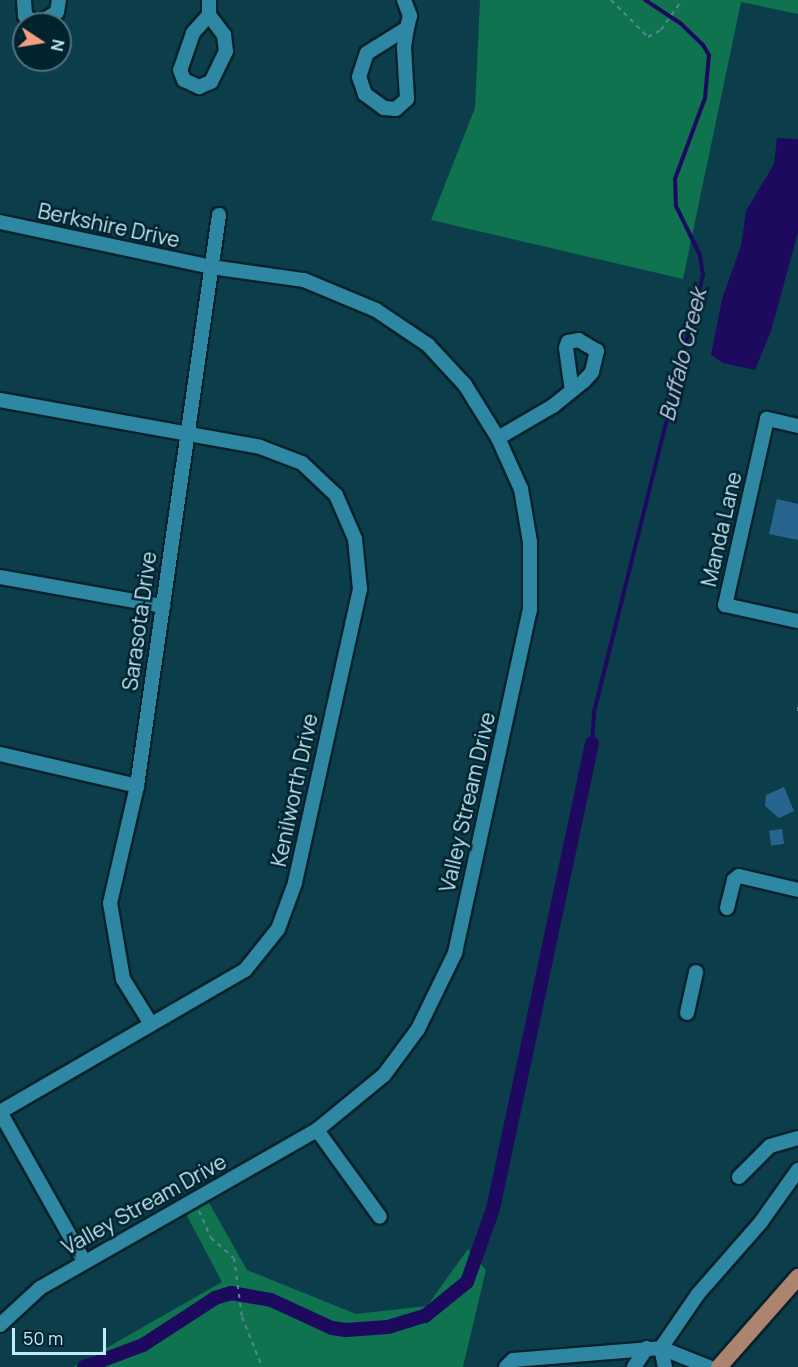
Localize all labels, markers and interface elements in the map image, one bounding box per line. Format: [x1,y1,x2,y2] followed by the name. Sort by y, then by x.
[12,12,72,72] north arrow
[46,37,70,53] text: N
[36,198,182,252] street label: Berkshire Drive
[654,286,712,424] water label: Buffalo Creek
[696,469,746,589] street label: Manda Lane
[117,550,161,692] street label: Sarasota Drive
[434,709,500,895] street label: Valley Stream Drive
[265,711,323,869] street label: Kenilworth Drive
[57,1148,231,1260] street label: Valley Stream Drive
[15,1316,110,1354] scale bar
[23,1326,63,1350] text: 50 m

